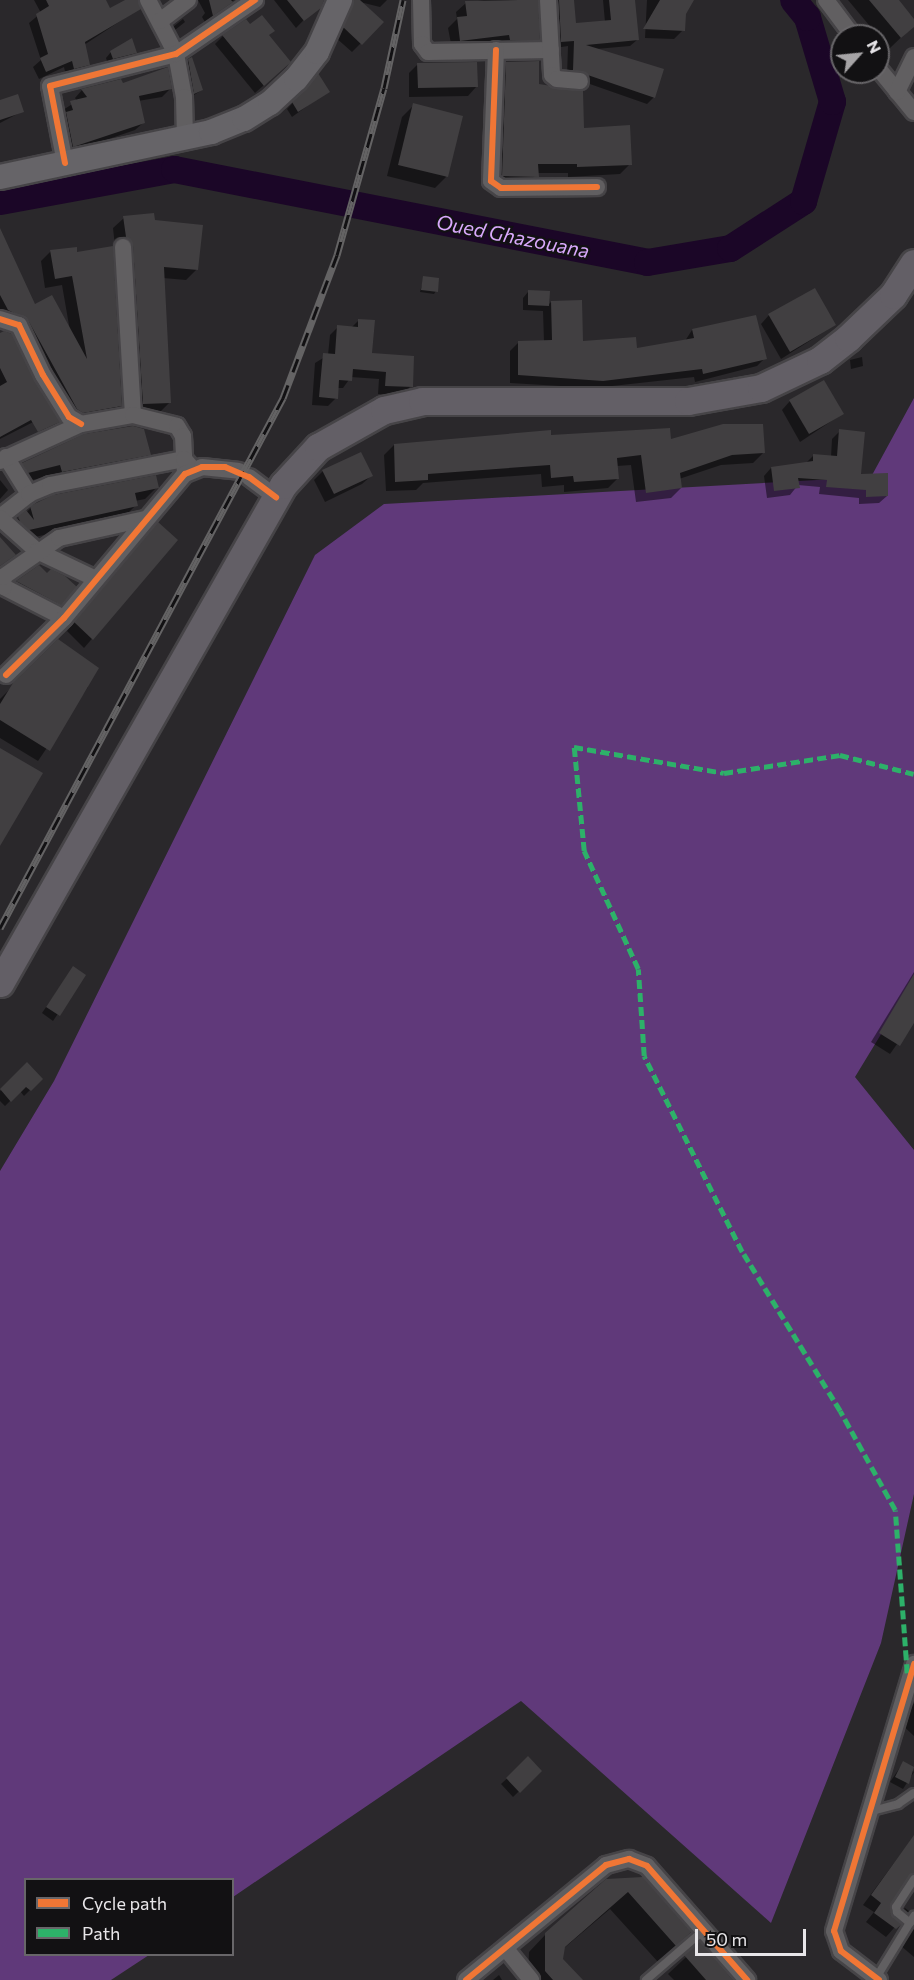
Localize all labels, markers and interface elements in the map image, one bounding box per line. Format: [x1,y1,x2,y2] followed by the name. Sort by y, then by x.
[830,24,890,84] north arrow
[864,37,886,56] text: N
[434,209,592,263] water label: Oued Ghazouana
[24,1878,234,1956] legend
[82,1892,167,1914] text: Cycle path
[698,1917,809,1955] scale bar
[82,1922,120,1944] text: Path
[706,1928,747,1950] text: 50 m

